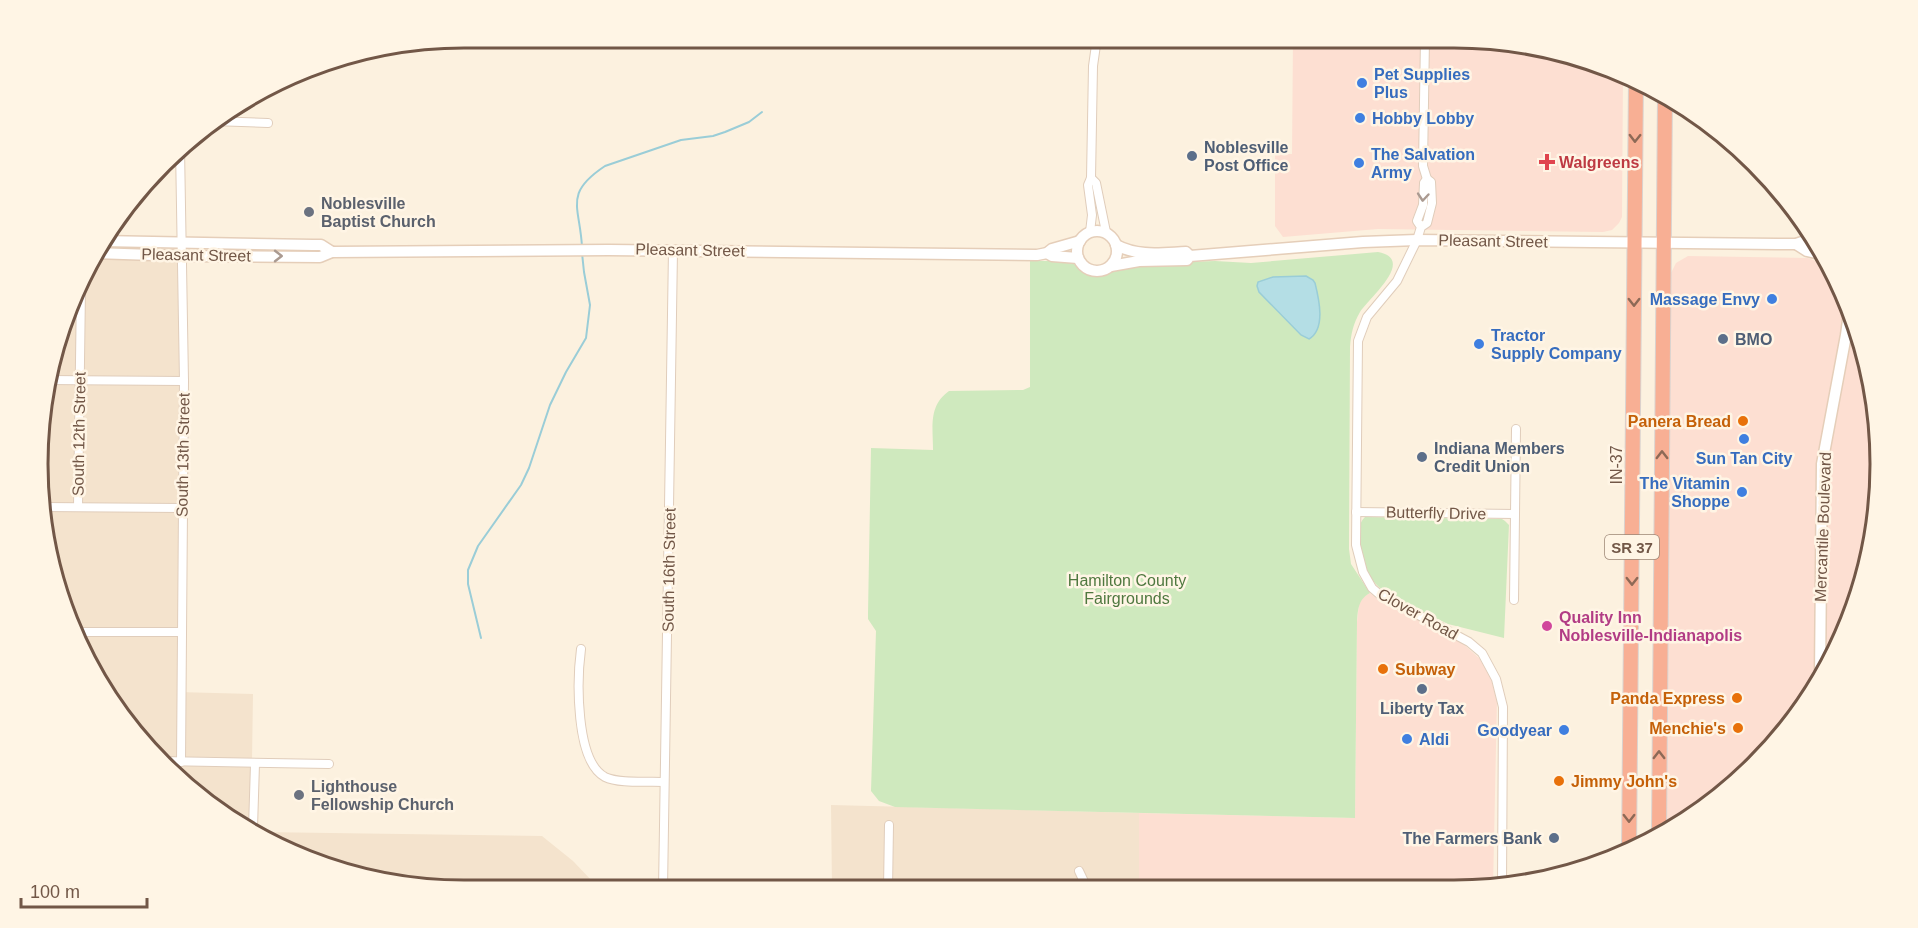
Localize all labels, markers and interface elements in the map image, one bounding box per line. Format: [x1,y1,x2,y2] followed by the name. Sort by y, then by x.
[1374,66,1470,101] place label: Pet Supplies Plus
[1355,76,1369,90] marker: Pet Supplies Plus
[1372,110,1474,127] place label: Hobby Lobby
[1353,111,1367,125] marker: Hobby Lobby
[1629,134,1642,143] one-way arrow
[1204,139,1289,174] place label: Noblesville Post Office
[1371,146,1475,181] place label: The Salvation Army
[1185,149,1199,163] marker: Noblesville Post Office
[1559,154,1639,171] place label: Walgreens
[1540,155,1554,169] marker: Walgreens
[1352,156,1366,170] marker: The Salvation Army
[1417,193,1430,202] one-way arrow
[321,195,436,230] place label: Noblesville Baptist Church
[302,205,316,219] marker: Noblesville Baptist Church
[1438,232,1548,250] street label: Pleasant Street
[635,241,745,259] street label: Pleasant Street
[141,246,251,264] street label: Pleasant Street
[274,250,283,262] one-way arrow
[1650,291,1760,308] place label: Massage Envy
[1765,292,1779,306] marker: Massage Envy
[1628,297,1640,306] one-way arrow
[1491,327,1622,362] place label: Tractor Supply Company
[1735,331,1772,348] place label: BMO
[1716,332,1730,346] marker: BMO
[1472,337,1486,351] marker: Tractor Supply Company
[69,371,89,496] street label: South 12th Street
[173,392,193,517] street label: South 13th Street
[1628,413,1731,430] place label: Panera Bread
[1736,414,1750,428] marker: Panera Bread
[1737,432,1751,446] marker: Sun Tan City
[1434,440,1565,475] place label: Indiana Members Credit Union
[1608,445,1625,485] street label: IN-37
[1415,450,1429,464] marker: Indiana Members Credit Union
[1656,450,1668,459] one-way arrow
[1696,450,1792,467] place label: Sun Tan City
[1812,452,1834,602] street label: Mercantile Boulevard
[1640,475,1730,510] place label: The Vitamin Shoppe
[1735,485,1749,499] marker: The Vitamin Shoppe
[1386,504,1486,522] street label: Butterfly Drive
[659,507,679,632] street label: South 16th Street
[1605,535,1659,559] road number: SR 37
[1068,572,1186,607] park label: Hamilton County Fairgrounds
[1625,576,1638,585] one-way arrow
[1375,585,1461,643] street label: Clover Road
[1559,609,1742,644] place label: Quality Inn Noblesville-Indianapolis
[1540,619,1554,633] marker: Quality Inn Noblesville-Indianapolis
[1395,661,1456,678] place label: Subway
[1376,662,1390,676] marker: Subway
[1415,682,1429,696] marker: Liberty Tax
[1610,690,1725,707] place label: Panda Express
[1730,691,1744,705] marker: Panda Express
[1380,700,1464,717] place label: Liberty Tax
[1649,720,1726,737] place label: Menchie's
[1731,721,1745,735] marker: Menchie's
[1477,722,1552,739] place label: Goodyear
[1557,723,1571,737] marker: Goodyear
[1419,731,1449,748] place label: Aldi
[1400,732,1414,746] marker: Aldi
[1653,750,1666,759] one-way arrow
[1571,773,1677,790] place label: Jimmy John's
[1552,774,1566,788] marker: Jimmy John's
[311,778,454,813] place label: Lighthouse Fellowship Church
[292,788,306,802] marker: Lighthouse Fellowship Church
[1623,813,1636,822] one-way arrow
[1402,830,1542,847] place label: The Farmers Bank
[1547,831,1561,845] marker: The Farmers Bank
[21,871,147,909] scale bar
[30,882,80,902] text: 100 m

